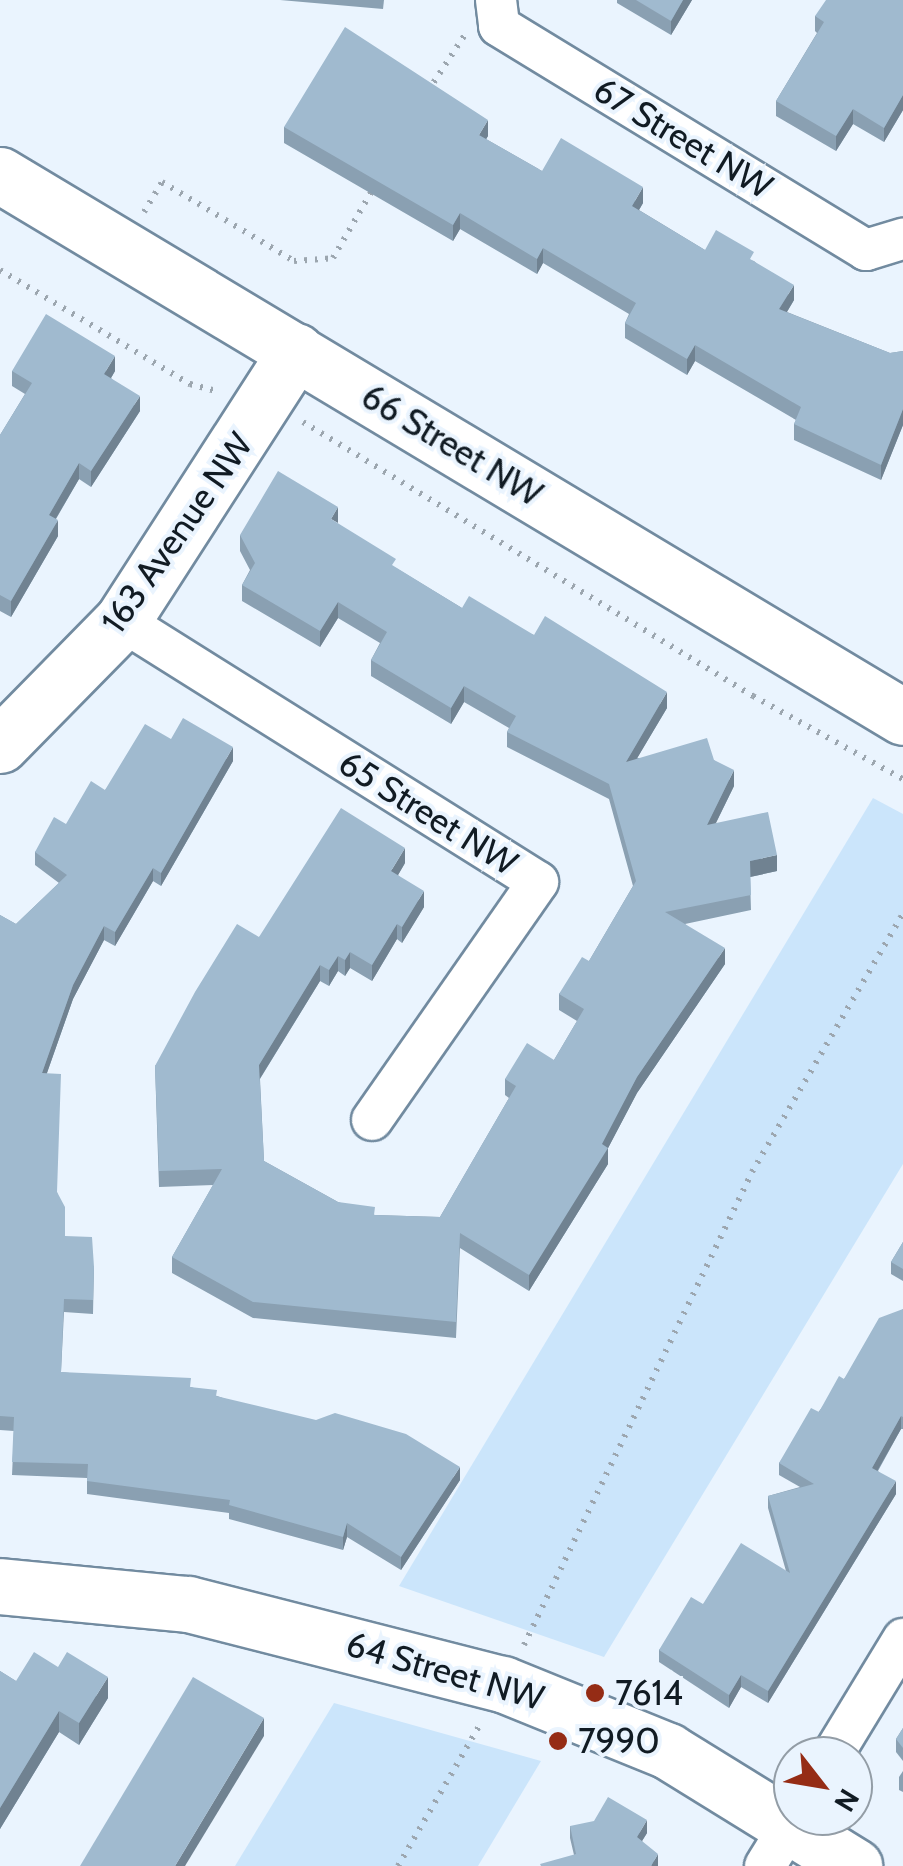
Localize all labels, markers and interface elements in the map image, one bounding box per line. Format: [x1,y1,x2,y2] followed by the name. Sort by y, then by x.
[586,68,780,208] street label: 67 Street NW
[354,375,550,515] street label: 66 Street NW
[92,425,262,641] street label: 163 Avenue NW
[331,742,525,884] street label: 65 Street NW
[341,1623,549,1719] street label: 64 Street NW
[615,1672,683,1714] place label: 7614
[584,1682,606,1704] marker: 7614
[578,1720,660,1762] place label: 7990
[547,1730,569,1752] marker: 7990
[773,1736,873,1836] north arrow
[827,1783,867,1818] text: N

